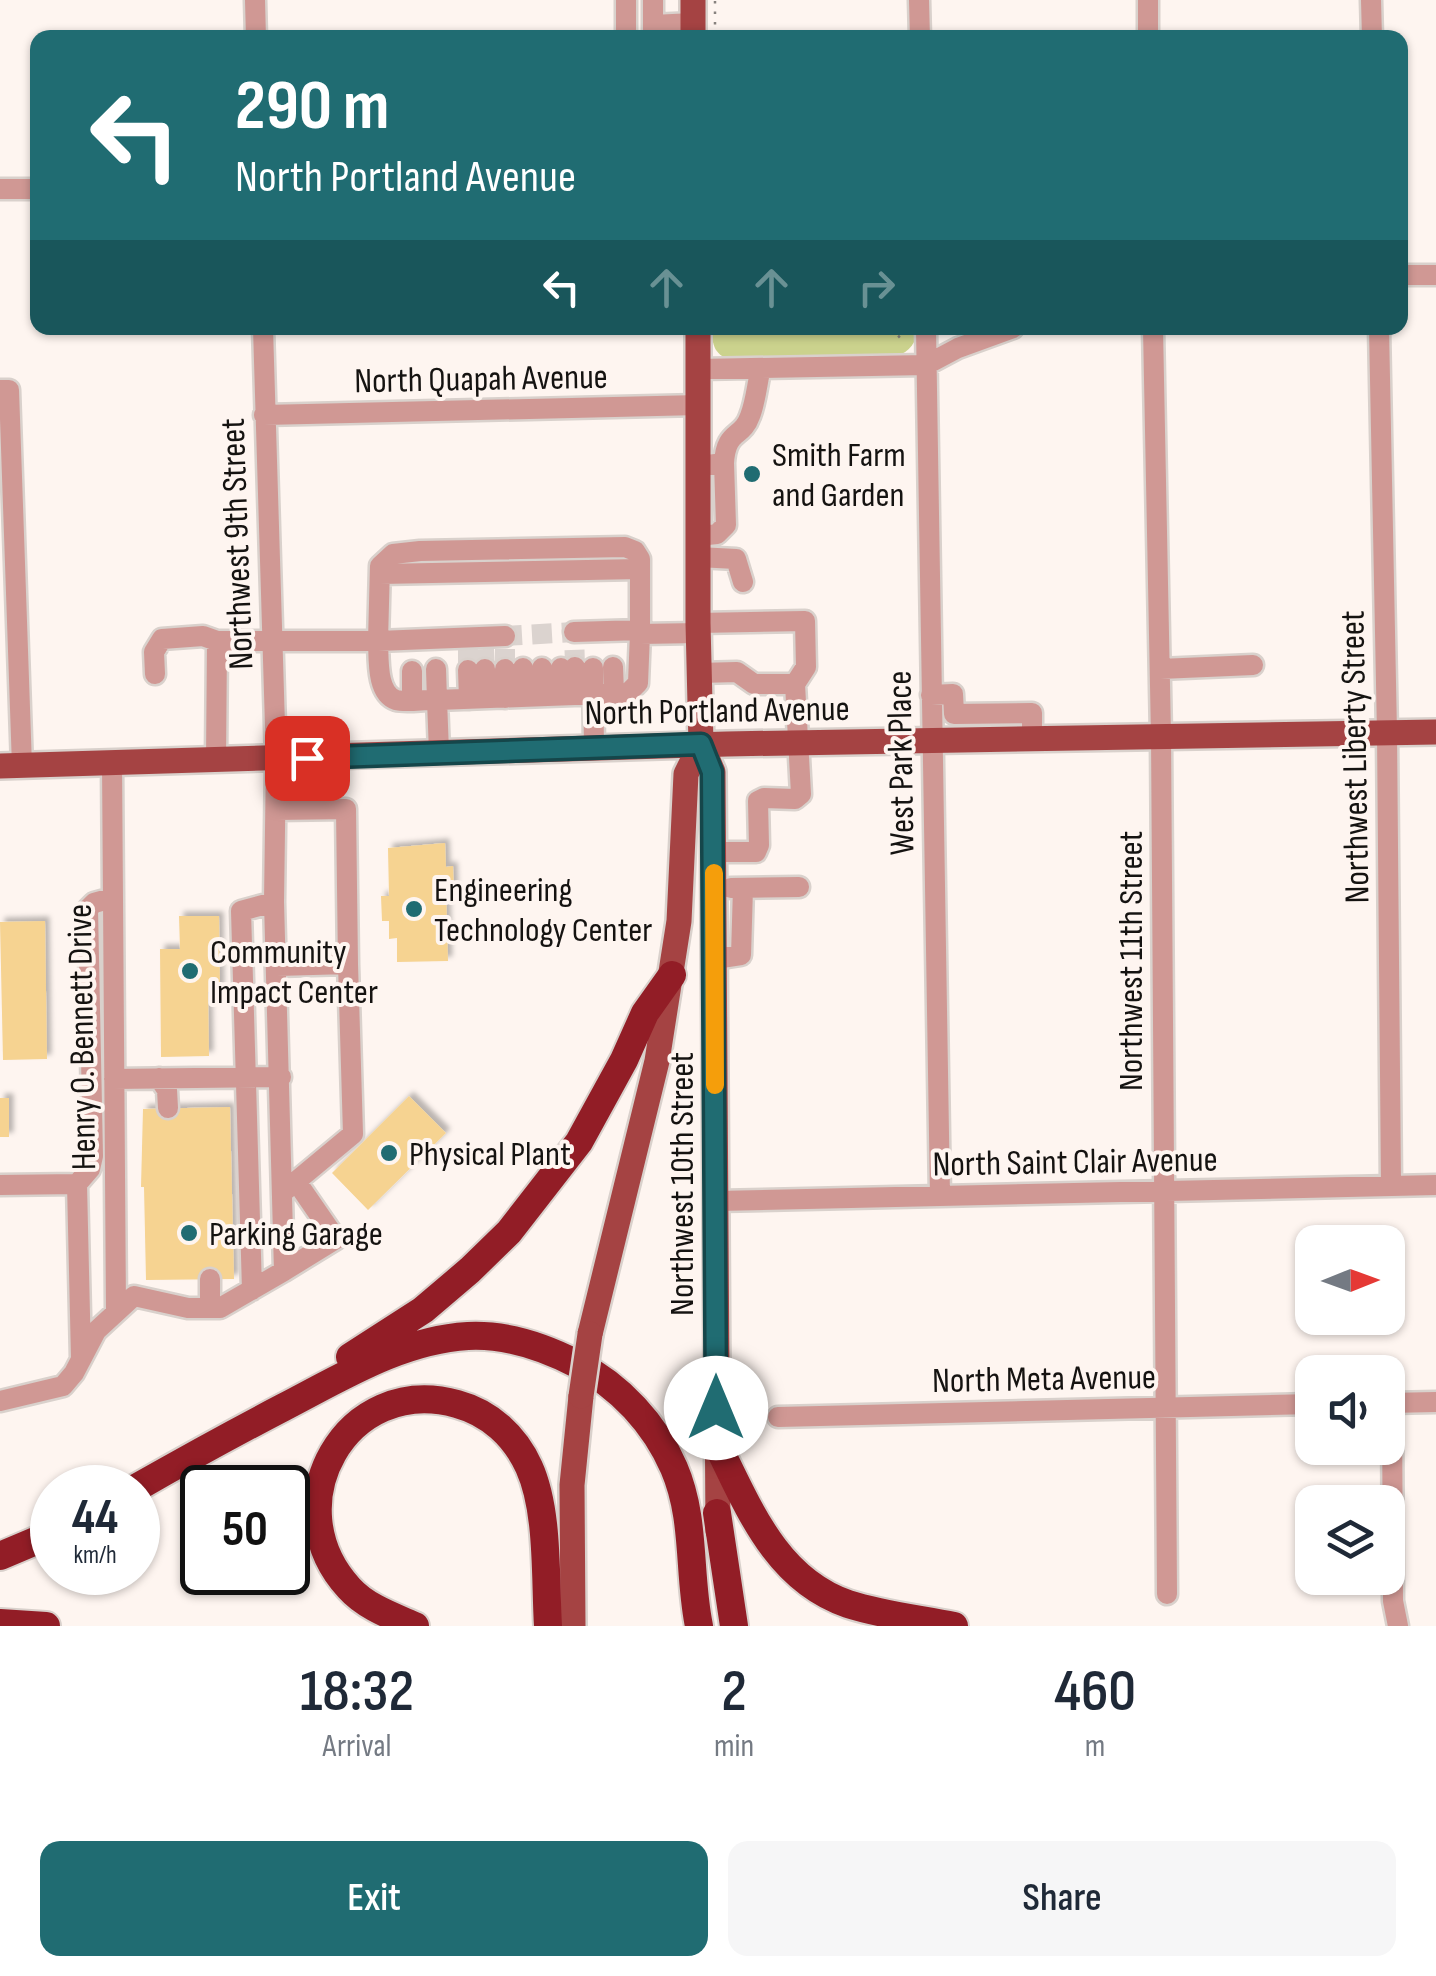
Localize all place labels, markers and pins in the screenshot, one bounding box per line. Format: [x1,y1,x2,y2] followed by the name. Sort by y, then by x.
[772,434,906,517] place label: Smith Farm and Garden
[741,463,763,485] marker: Smith Farm and Garden
[265,716,350,801] pin
[434,869,652,952] place label: Engineering Technology Center
[403,898,425,920] marker: Engineering Technology Center
[210,931,378,1014] place label: Community Impact Center
[179,960,201,982] marker: Community Impact Center
[409,1133,571,1176] place label: Physical Plant
[378,1142,400,1164] marker: Physical Plant
[209,1213,383,1256] place label: Parking Garage
[178,1222,200,1244] marker: Parking Garage

